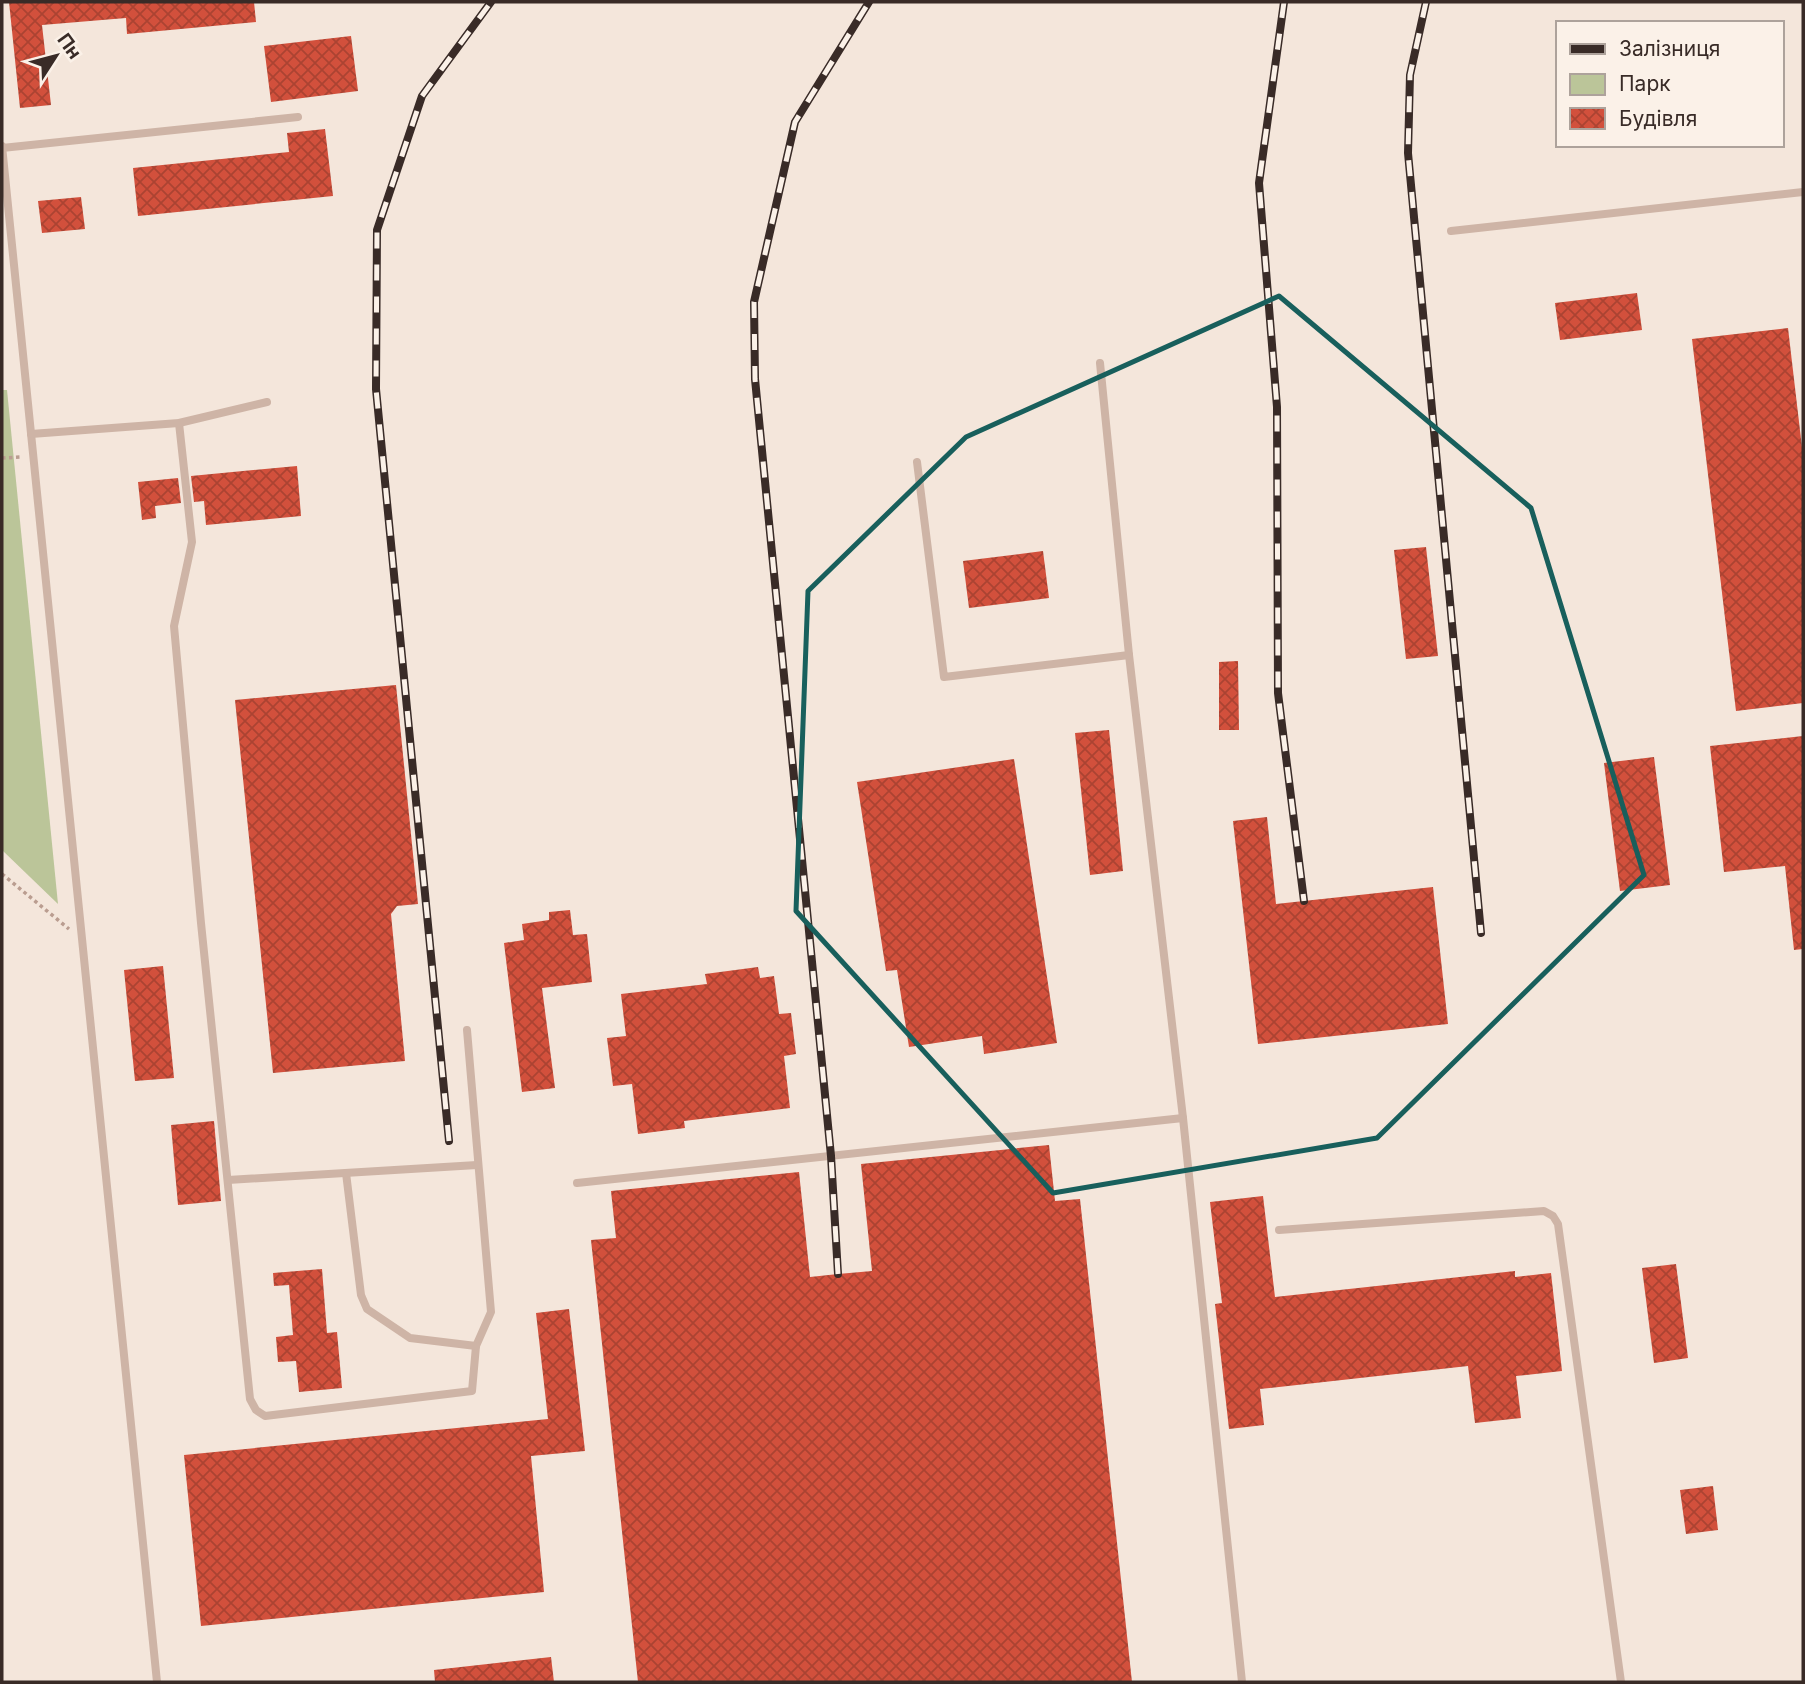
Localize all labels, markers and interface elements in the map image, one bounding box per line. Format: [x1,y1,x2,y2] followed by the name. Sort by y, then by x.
[21,21,91,91] north arrow
[1556,21,1784,147] legend
[52,29,86,64] text: Пн
[1619,36,1720,61] text: Залізниця
[1619,71,1671,96] text: Парк
[1619,106,1697,131] text: Будівля

